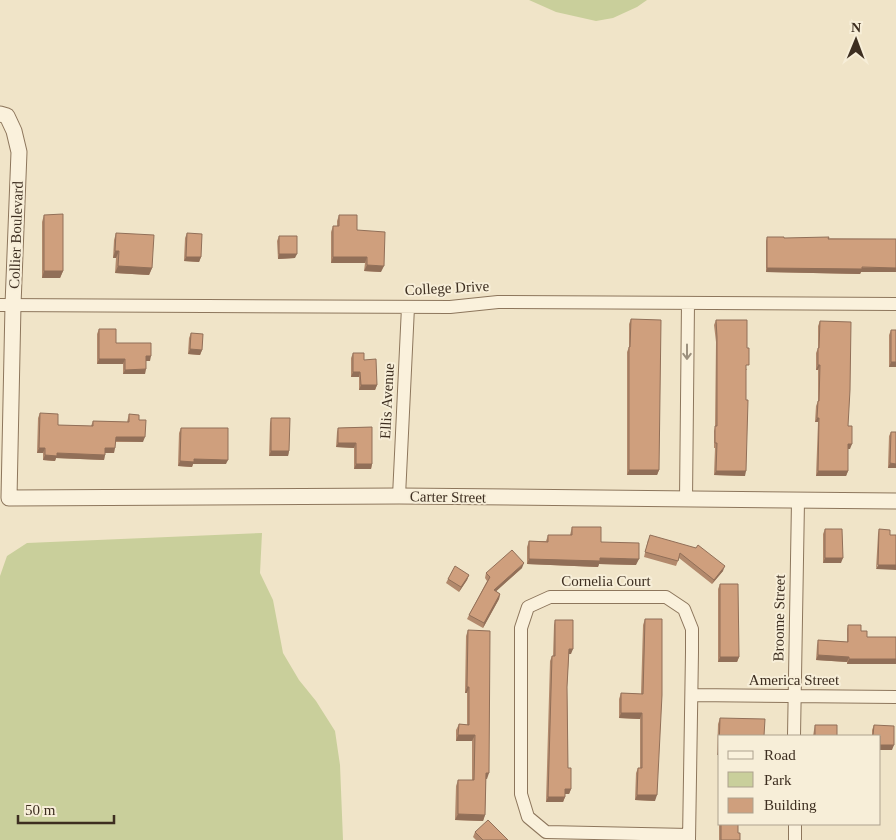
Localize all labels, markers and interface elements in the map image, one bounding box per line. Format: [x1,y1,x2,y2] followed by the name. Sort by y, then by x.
[831,15,881,65] north arrow
[851,20,861,35] text: N
[6,180,26,289] street label: Collier Boulevard
[404,278,490,298] street label: College Drive
[682,344,692,360] one-way arrow
[377,362,397,439] street label: Ellis Avenue
[410,488,487,506] street label: Carter Street
[561,573,652,589] street label: Cornelia Court
[770,574,788,662] street label: Broome Street
[749,672,840,688] street label: America Street
[718,735,881,825] legend
[764,747,796,763] text: Road
[764,772,792,788] text: Park
[18,792,114,824] scale bar
[764,797,817,813] text: Building
[25,802,56,818] text: 50 m

